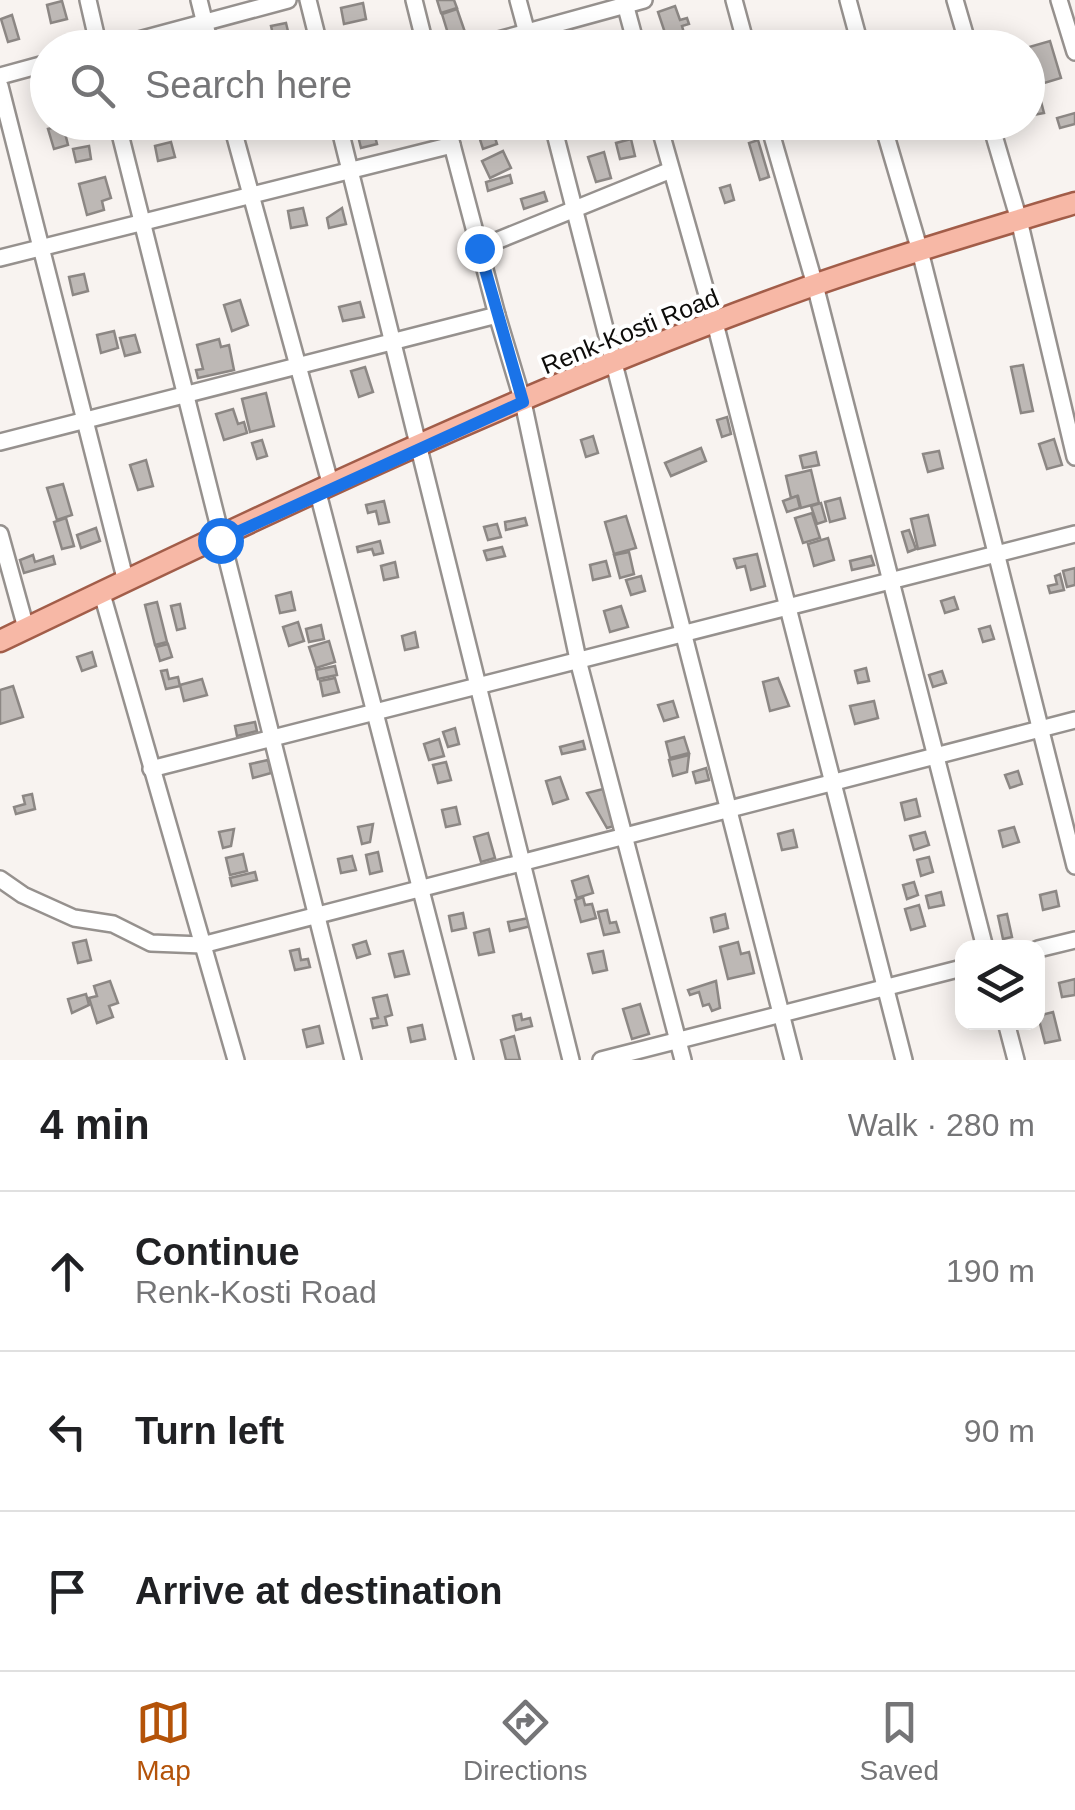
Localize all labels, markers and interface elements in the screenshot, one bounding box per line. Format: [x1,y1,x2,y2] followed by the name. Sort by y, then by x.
[30,30,1045,140] search box
[65,58,120,113] icon: search
[145,64,352,106] text: Search here
[457,226,503,272] route end
[537,283,723,379] street label: Renk-Kosti Road
[198,518,244,564] route start
[955,940,1045,1030] map controls
[955,940,1045,1030] button: layers
[40,1101,150,1148] text: 4 min
[848,1107,1035,1143] text: Walk · 280 m
[135,1231,300,1273] text: Continue
[40,1244,95,1299] icon: ahead
[946,1253,1035,1289] text: 190 m
[135,1274,377,1310] text: Renk-Kosti Road
[40,1404,95,1459] icon: left
[135,1410,284,1452] text: Turn left
[964,1413,1035,1449] text: 90 m
[40,1564,95,1619] icon: arrive
[135,1570,502,1612] text: Arrive at destination
[136,1695,191,1787] tab: Map
[463,1695,588,1787] tab: Directions
[860,1695,939,1787] tab: Saved

